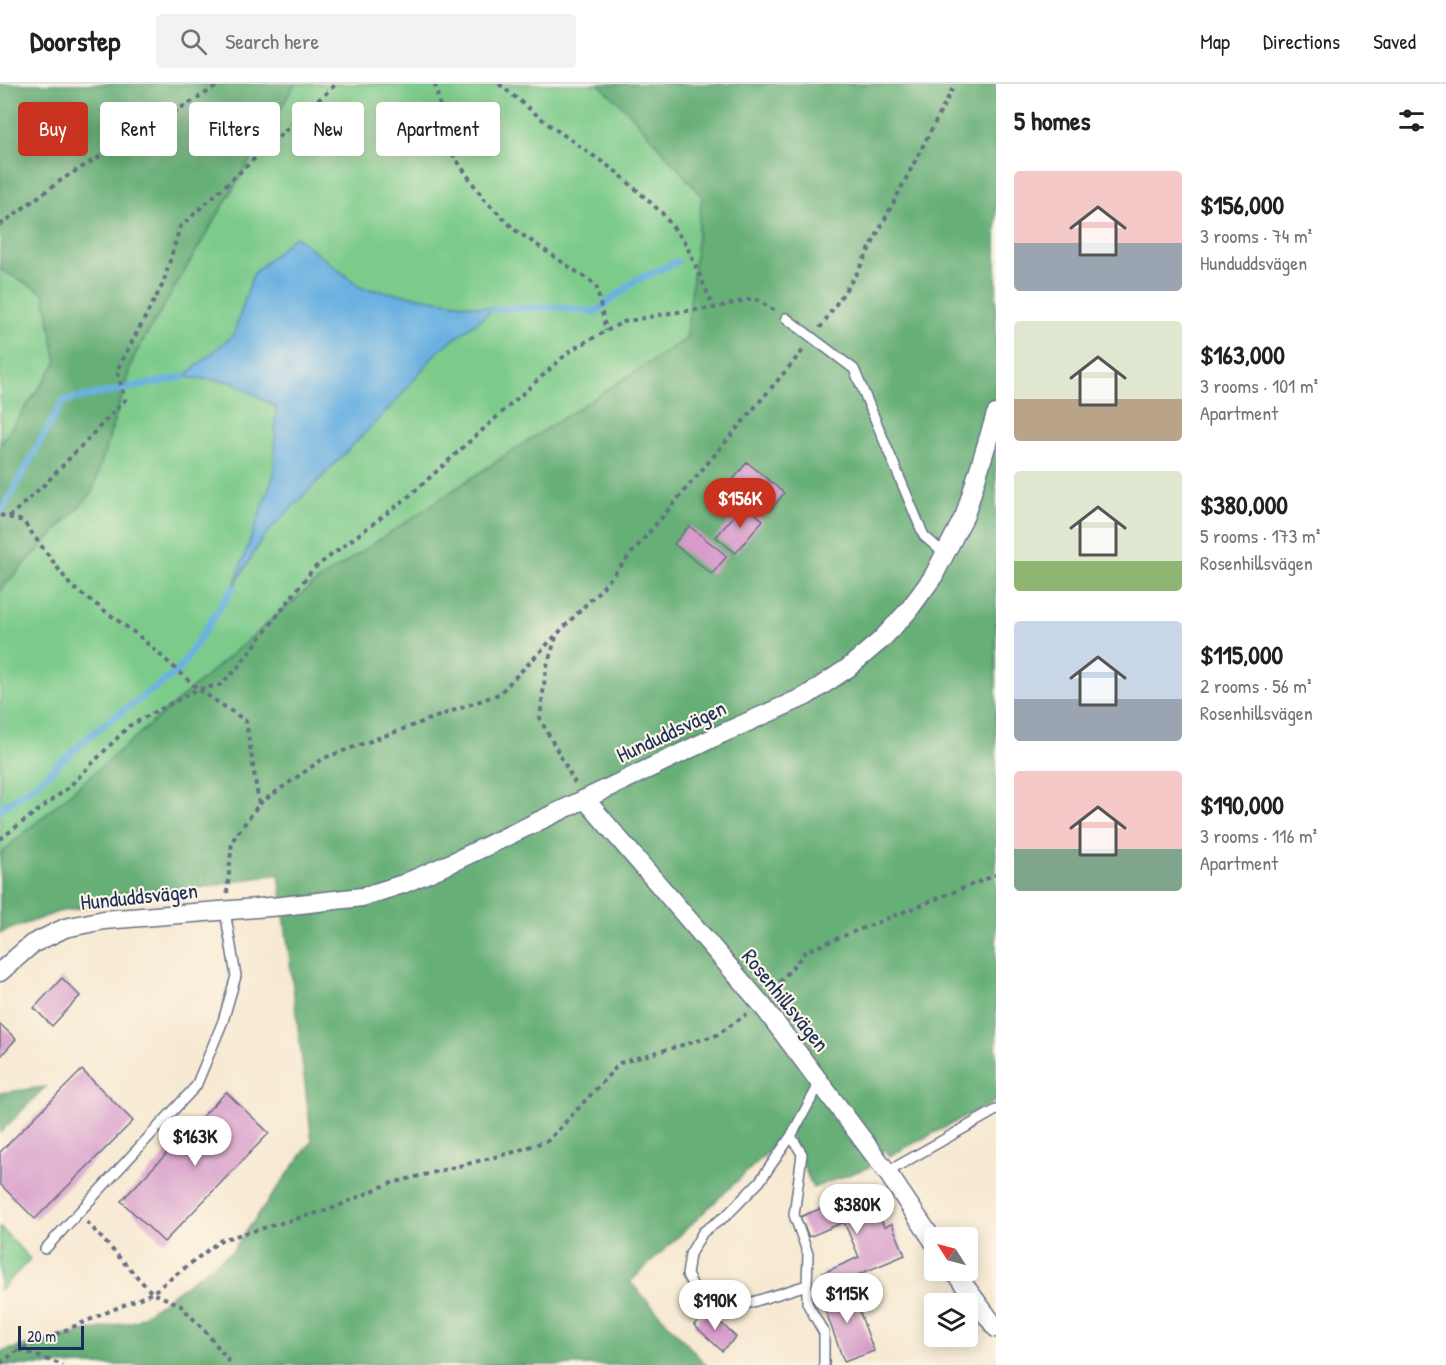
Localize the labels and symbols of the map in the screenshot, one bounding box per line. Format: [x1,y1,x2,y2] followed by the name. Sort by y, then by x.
[698,478,782,529] pin: $156K
[611,692,731,770] street label: Hunduddsvägen
[79,875,199,917] street label: Hunduddsvägen
[735,942,837,1058] street label: Rosenhillsvägen
[153,1116,237,1167] pin: $163K
[815,1184,899,1235] pin: $380K
[924,1227,978,1281] north arrow
[805,1273,889,1324] pin: $115K
[673,1280,757,1331] pin: $190K
[18,1323,84,1350] scale bar

